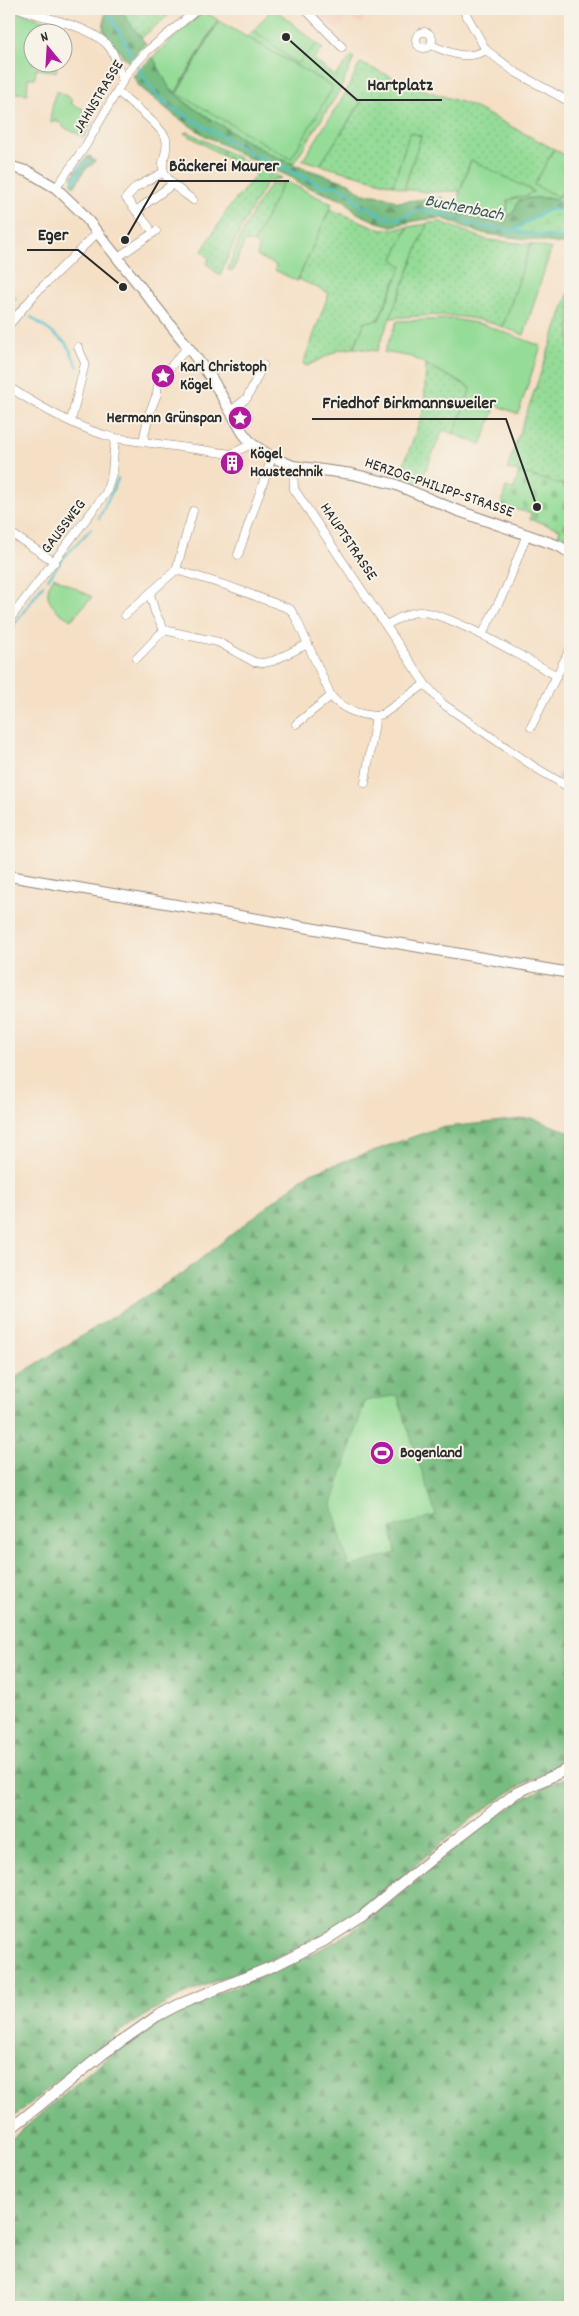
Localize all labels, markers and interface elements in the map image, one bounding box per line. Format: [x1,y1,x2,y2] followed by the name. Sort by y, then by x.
[22,22,72,72] north arrow
[38,27,51,48] text: N
[68,55,130,138] street label: JAHNSTRASSE
[357,67,442,100] callout: Hartplatz
[367,74,433,99] text: Hartplatz
[159,148,289,181] callout: Bäckerei Maurer
[169,155,279,180] text: Bäckerei Maurer
[422,189,506,229] water label: Buchenbach
[27,217,78,250] callout: Eger
[38,224,69,249] text: Eger
[180,356,267,397] place label: Karl Christoph Kögel
[150,363,176,389] place icon: Karl Christoph Kögel
[312,386,506,419] callout: Friedhof Birkmannsweiler
[322,392,496,417] text: Friedhof Birkmannsweiler
[227,405,253,431] place icon: Hermann Grünspan
[107,407,222,430] place label: Hermann Grünspan
[250,443,323,484] place label: Kögel Haustechnik
[219,450,245,476] building icon: Kögel Haustechnik
[361,452,517,525] street label: HERZOG-PHILIPP-STRASSE
[36,495,92,559] street label: GAUSSWEG
[313,498,383,586] street label: HAUPTSTRASSE
[369,1440,395,1466] sports icon: Bogenland
[400,1442,462,1465] place label: Bogenland

